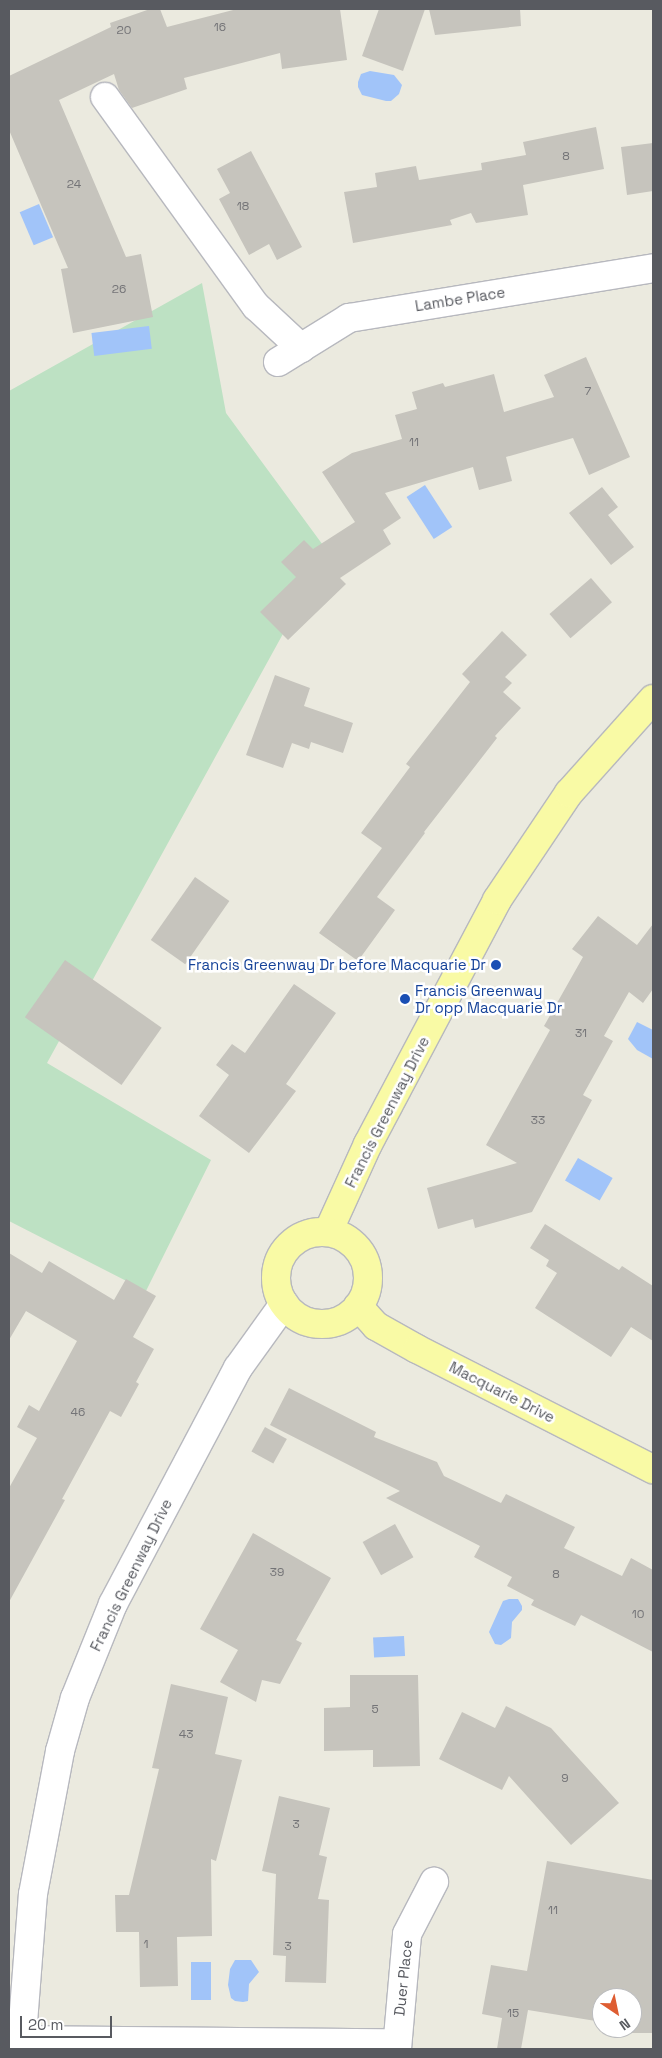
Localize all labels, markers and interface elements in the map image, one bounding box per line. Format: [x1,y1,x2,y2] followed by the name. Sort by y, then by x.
[214,21,226,35] house number: 16
[117,24,131,38] house number: 20
[562,150,570,164] house number: 8
[67,178,81,192] house number: 24
[237,200,249,214] house number: 18
[112,283,126,297] house number: 26
[414,283,506,315] street label: Lambe Place
[585,385,591,399] house number: 7
[409,436,419,450] house number: 11
[188,956,486,974] place label: Francis Greenway Dr before Macquarie Dr
[490,959,502,971] marker: Francis Greenway Dr before Macquarie Dr
[415,981,562,1016] place label: Francis Greenway Dr opp Macquarie Dr
[399,993,411,1005] marker: Francis Greenway Dr opp Macquarie Dr
[575,1027,587,1041] house number: 31
[341,1033,433,1191] street label: Francis Greenway Drive
[531,1114,545,1128] house number: 33
[446,1358,558,1426] street label: Macquarie Drive
[71,1406,85,1420] house number: 46
[86,1496,176,1654] street label: Francis Greenway Drive
[270,1566,284,1580] house number: 39
[552,1568,560,1582] house number: 8
[632,1608,644,1622] house number: 10
[371,1703,379,1717] house number: 5
[179,1728,193,1742] house number: 43
[561,1772,569,1786] house number: 9
[292,1818,300,1832] house number: 3
[548,1904,558,1918] house number: 11
[143,1938,149,1952] house number: 1
[390,1939,416,2017] street label: Duer Place
[284,1940,292,1954] house number: 3
[592,1988,642,2038] north arrow
[22,2006,115,2038] scale bar
[507,2007,519,2021] house number: 15
[28,2015,63,2034] text: 20 m
[616,2015,634,2035] text: N

